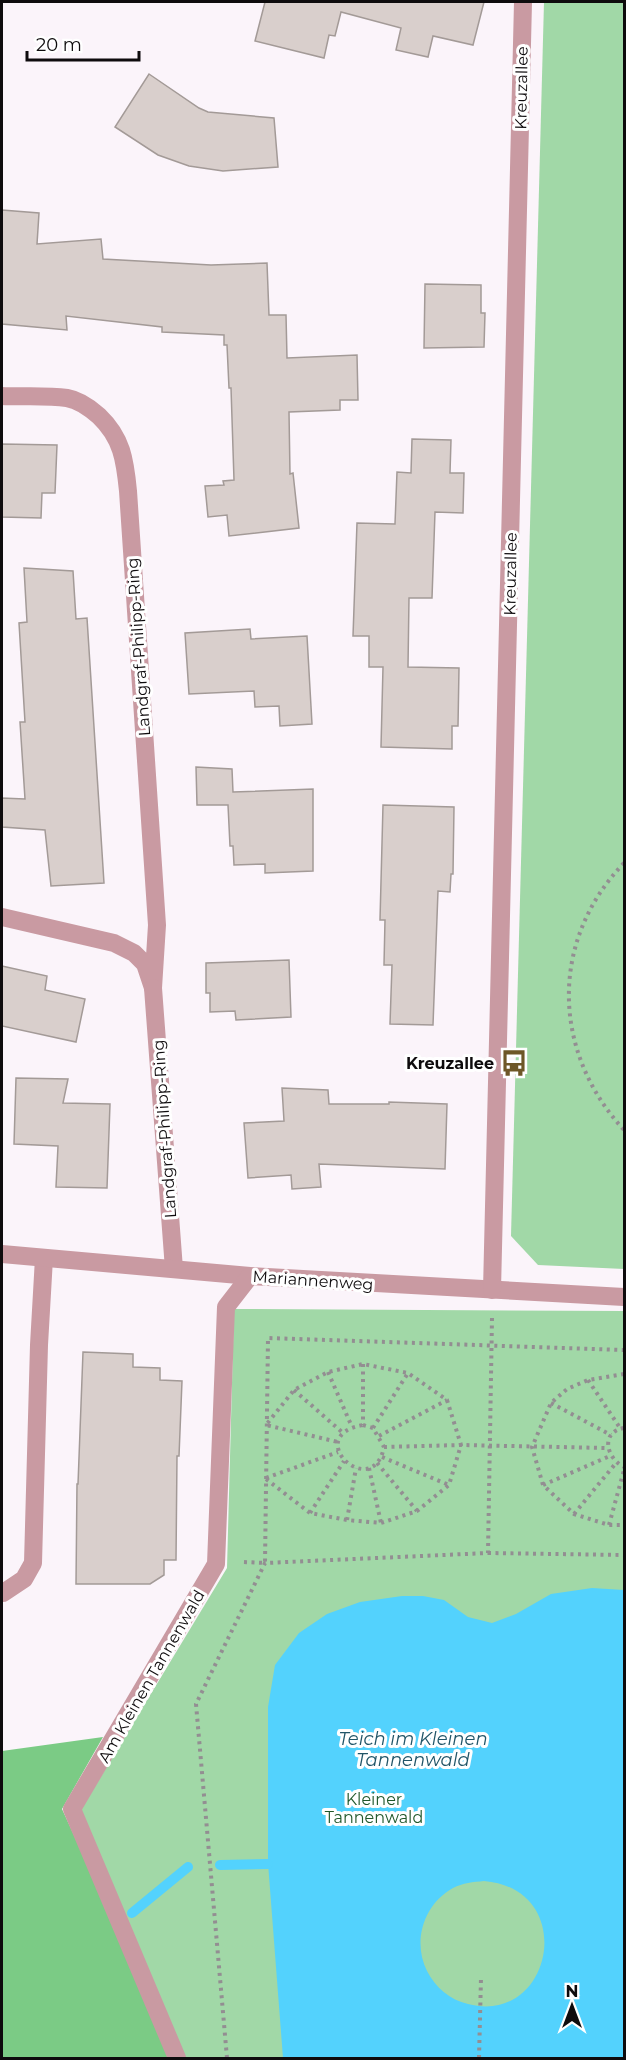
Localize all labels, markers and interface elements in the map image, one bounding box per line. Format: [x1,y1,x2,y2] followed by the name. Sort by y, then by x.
[27,24,140,62] scale bar
[36,34,82,56] text: 20 m
[511,46,532,130] street label: Kreuzallee
[500,532,521,616] street label: Kreuzallee
[123,557,154,737] street label: Landgraf-Philipp-Ring
[149,1039,180,1219] street label: Landgraf-Philipp-Ring
[499,1048,529,1078] bus stop icon: Kreuzallee
[406,1054,494,1073] place label: Kreuzallee
[252,1267,374,1294] street label: Mariannenweg
[94,1587,209,1766] street label: Am Kleinen Tannenwald
[338,1728,488,1771] water label: Teich im Kleinen Tannenwald
[325,1790,423,1827] park label: Kleiner Tannenwald
[542,1976,602,2036] north arrow
[566,1982,578,2001] text: N

